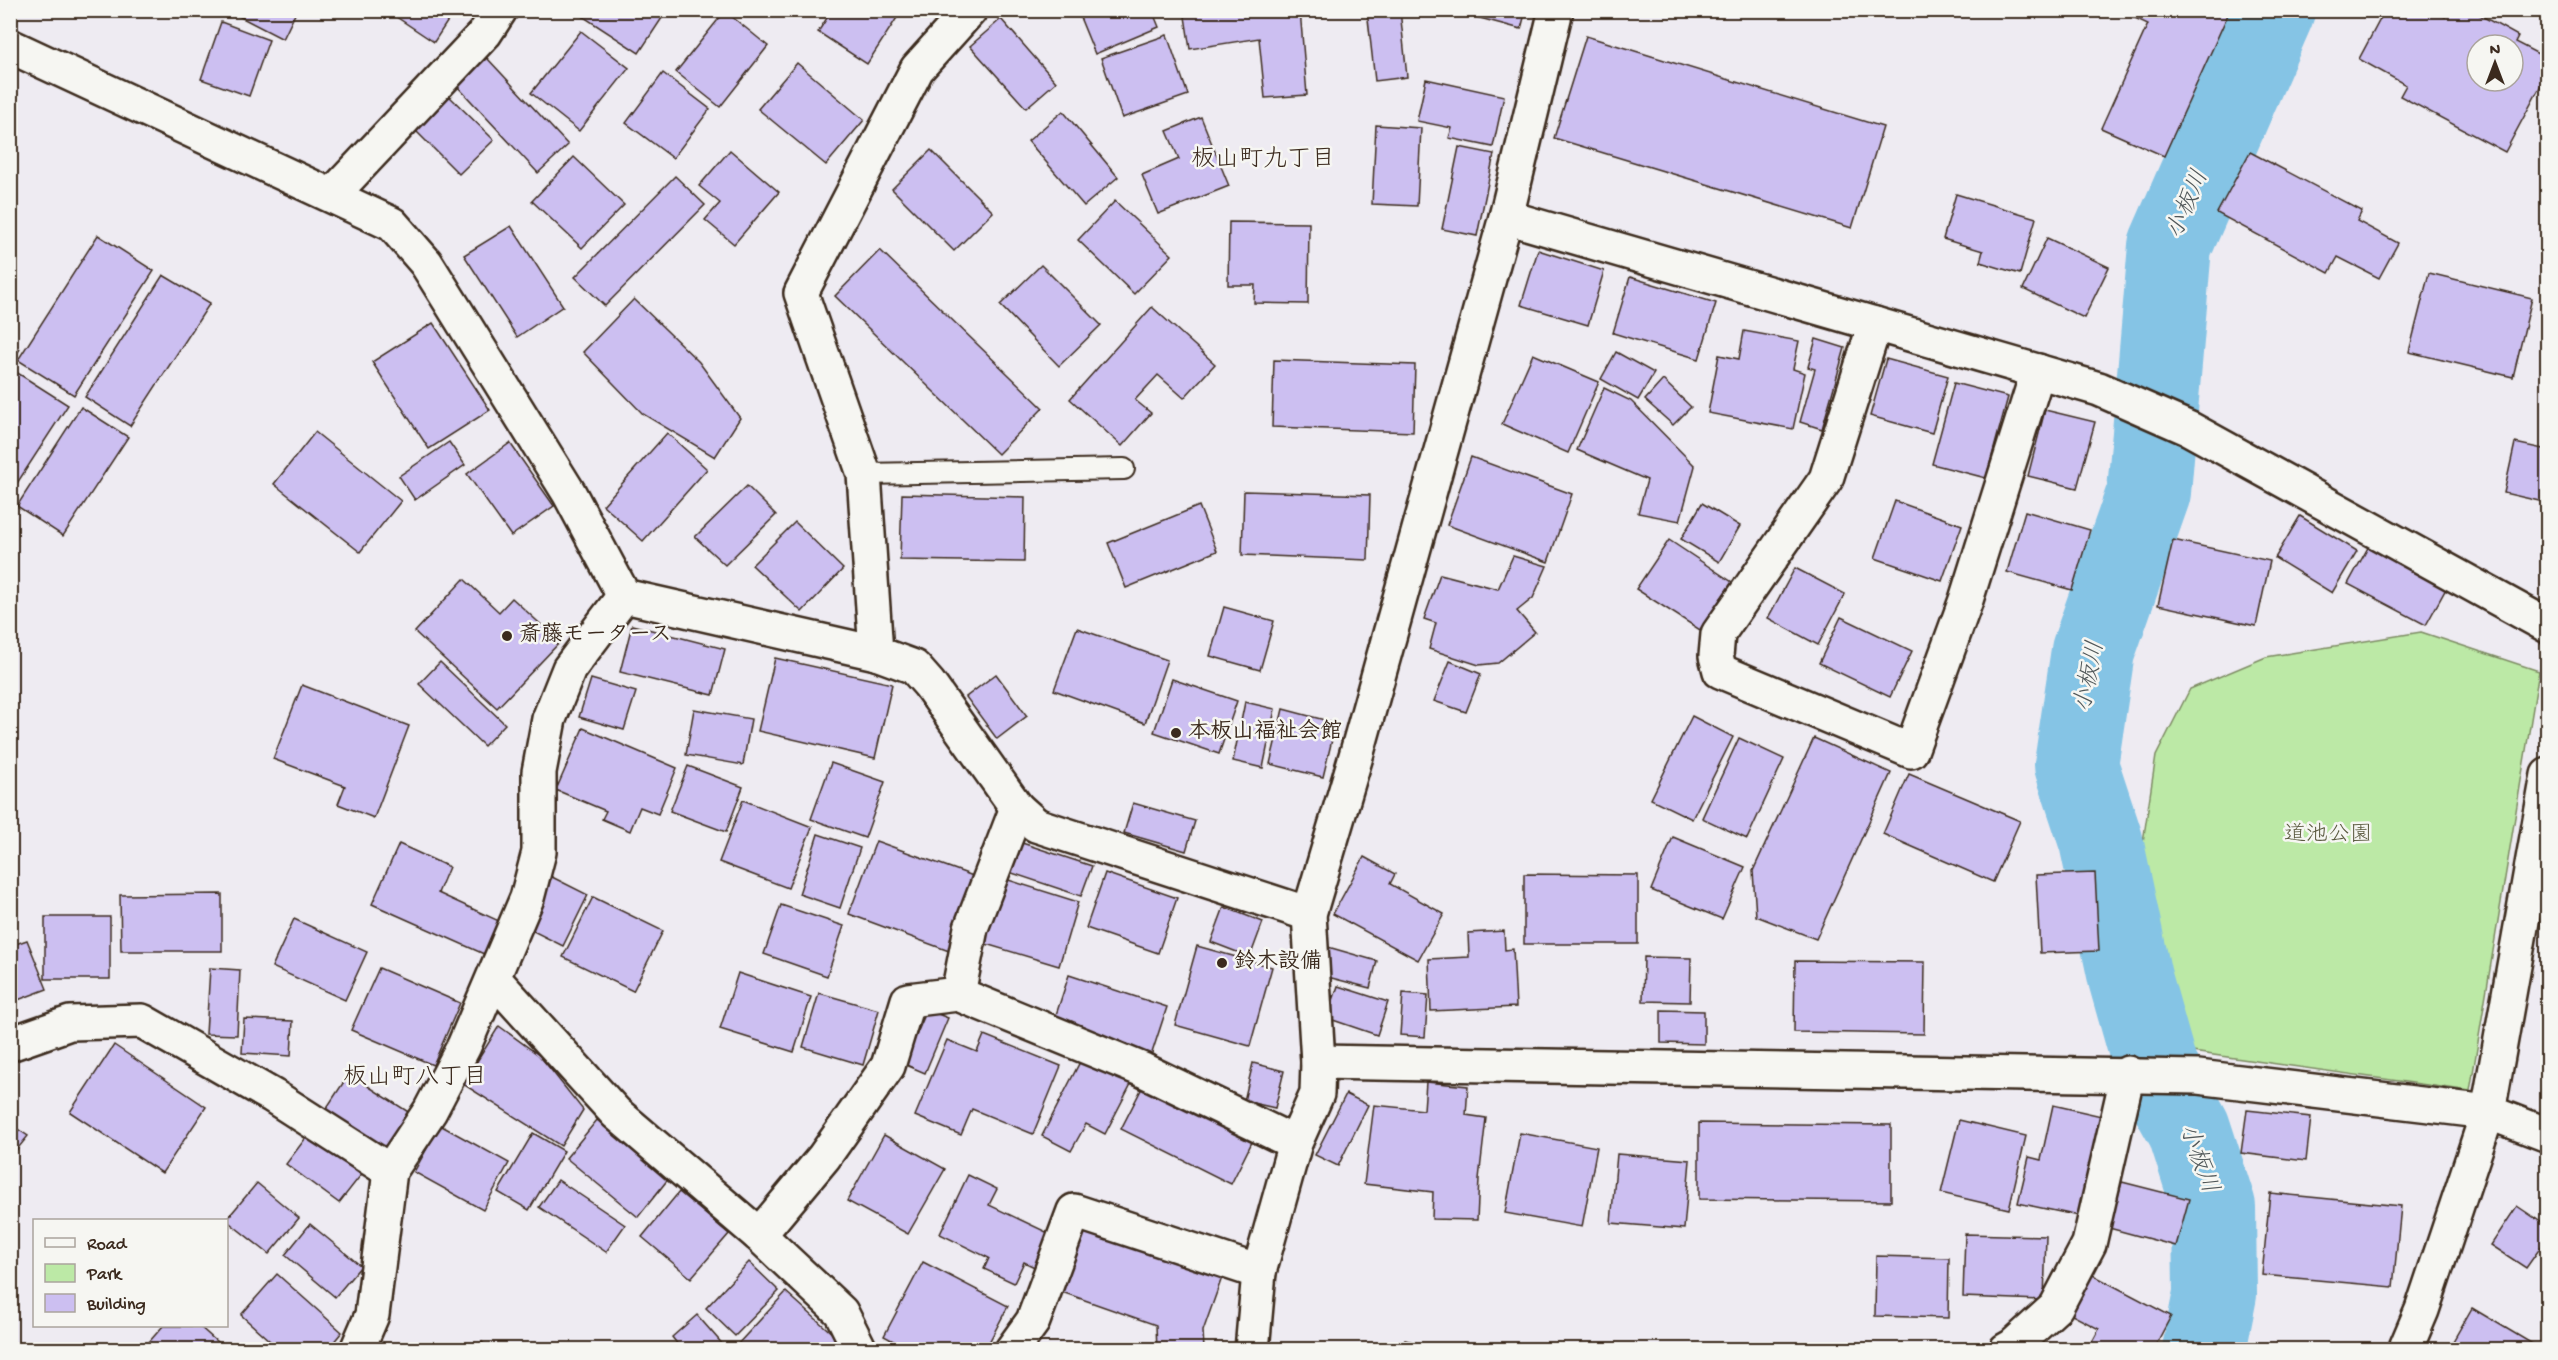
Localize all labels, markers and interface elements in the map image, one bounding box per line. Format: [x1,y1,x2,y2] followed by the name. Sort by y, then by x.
[2465,33,2525,93] north arrow
[2490,42,2501,61] text: N
[1191,146,1335,175] district label: 板山町九丁目
[2162,166,2216,244] water label: 小板川
[519,622,672,649] place label: 斎藤モータース
[500,629,514,643] marker: 斎藤モータース
[2070,639,2112,715] water label: 小板川
[1188,718,1342,746] place label: 本板山福祉会館
[1169,726,1183,740] marker: 本板山福祉会館
[2284,822,2372,849] park label: 道池公園
[1234,948,1322,976] place label: 鈴木設備
[1215,956,1229,970] marker: 鈴木設備
[343,1064,487,1093] district label: 板山町八丁目
[2171,1120,2223,1198] water label: 小板川
[33,1219,228,1327] legend
[87,1235,128,1256] text: Road
[86,1265,123,1286] text: Park
[86,1295,146,1316] text: Building

